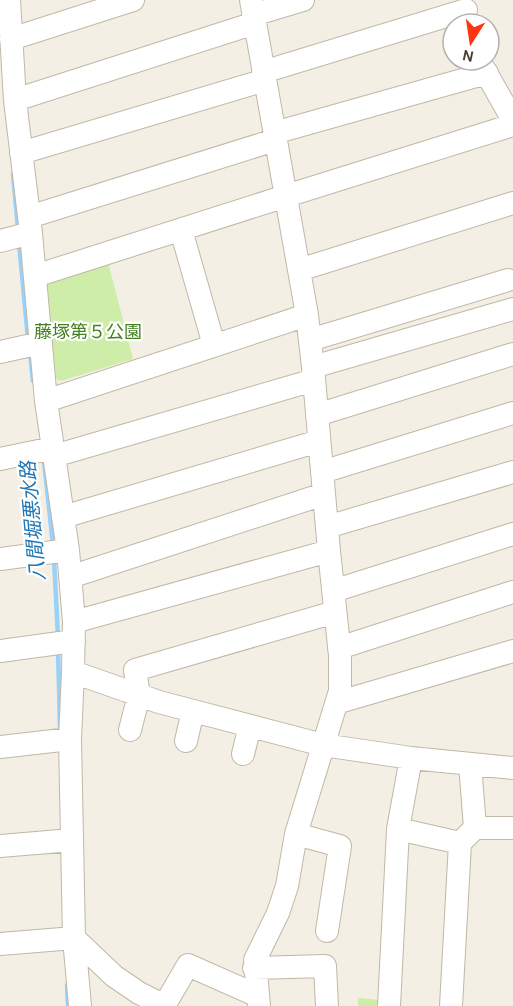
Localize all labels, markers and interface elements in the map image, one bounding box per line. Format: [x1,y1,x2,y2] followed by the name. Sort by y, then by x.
[441,12,501,72] north arrow
[460,46,476,67] text: N
[34,321,142,343] park label: 藤塚第５公園
[16,458,50,582] water label: 八間堀悪水路

